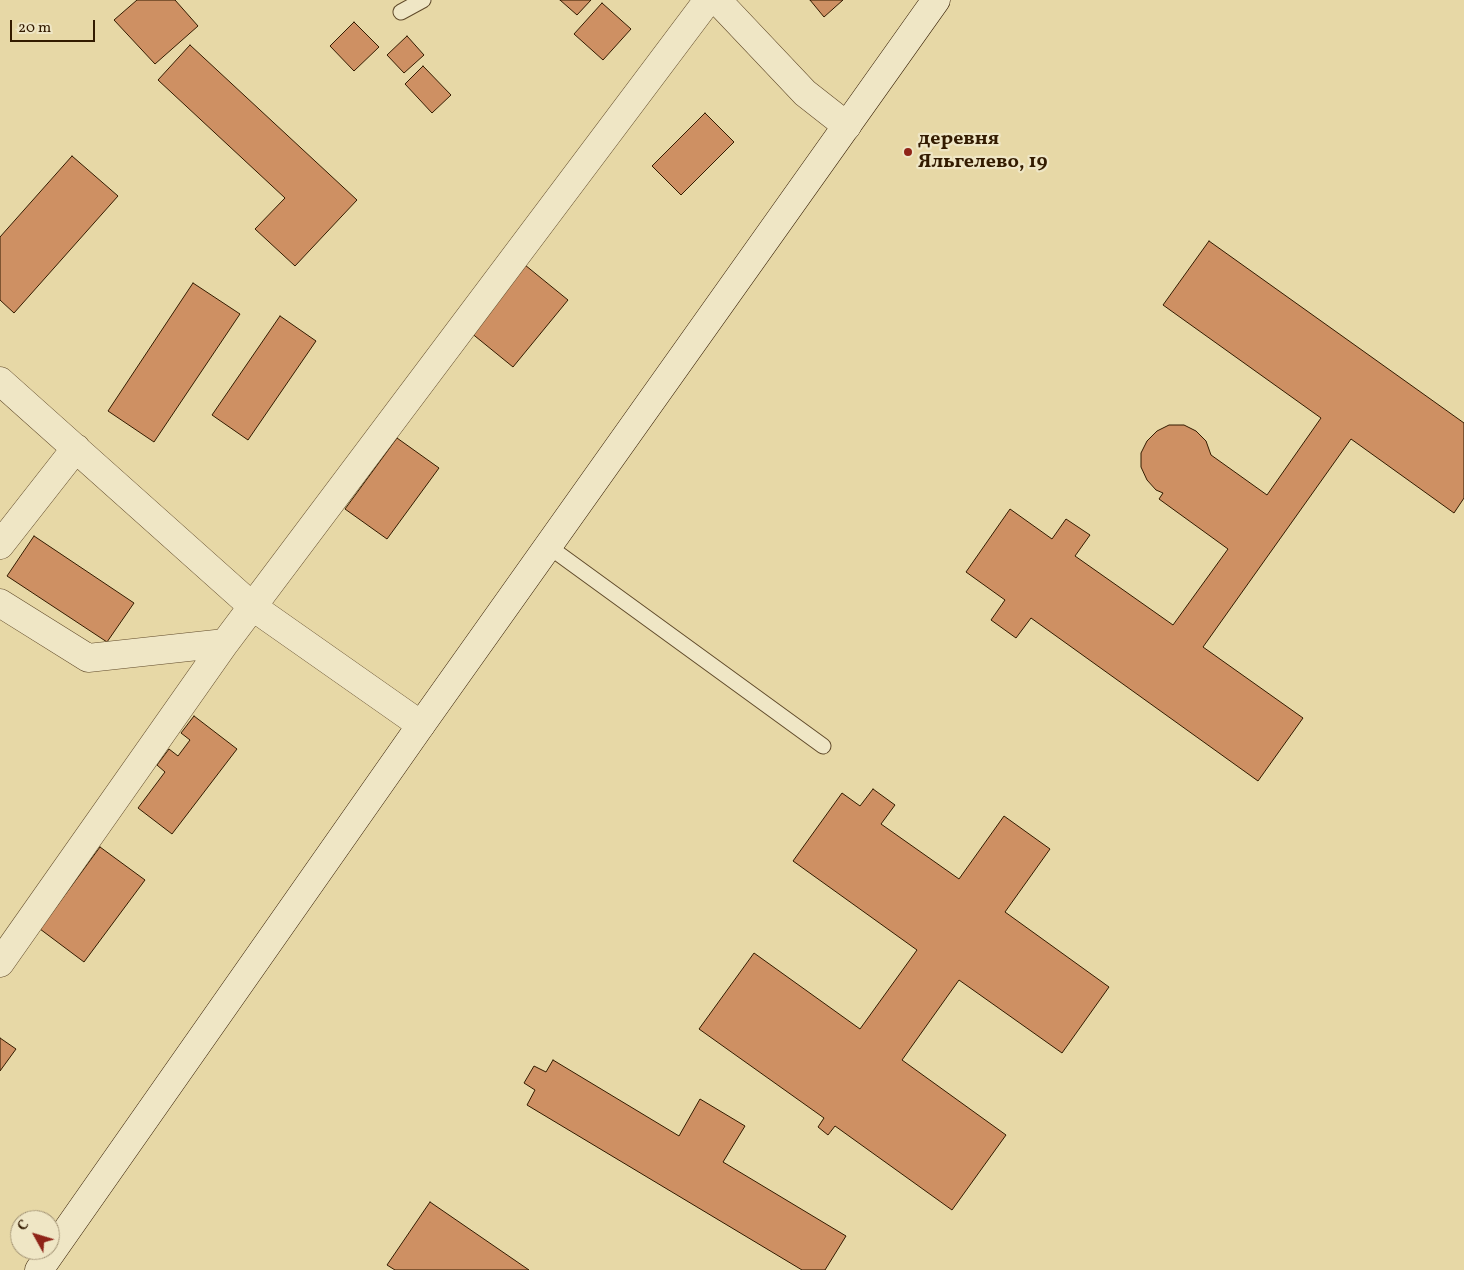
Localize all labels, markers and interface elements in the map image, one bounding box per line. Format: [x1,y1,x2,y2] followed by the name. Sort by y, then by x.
[12,10,98,42] scale bar
[18,18,51,39] text: 20 m
[918,128,1047,175] place label: деревня Яльгелево, 19
[902,146,914,158] marker: деревня Яльгелево, 19
[10,1210,60,1260] north arrow
[14,1216,34,1235] text: С

